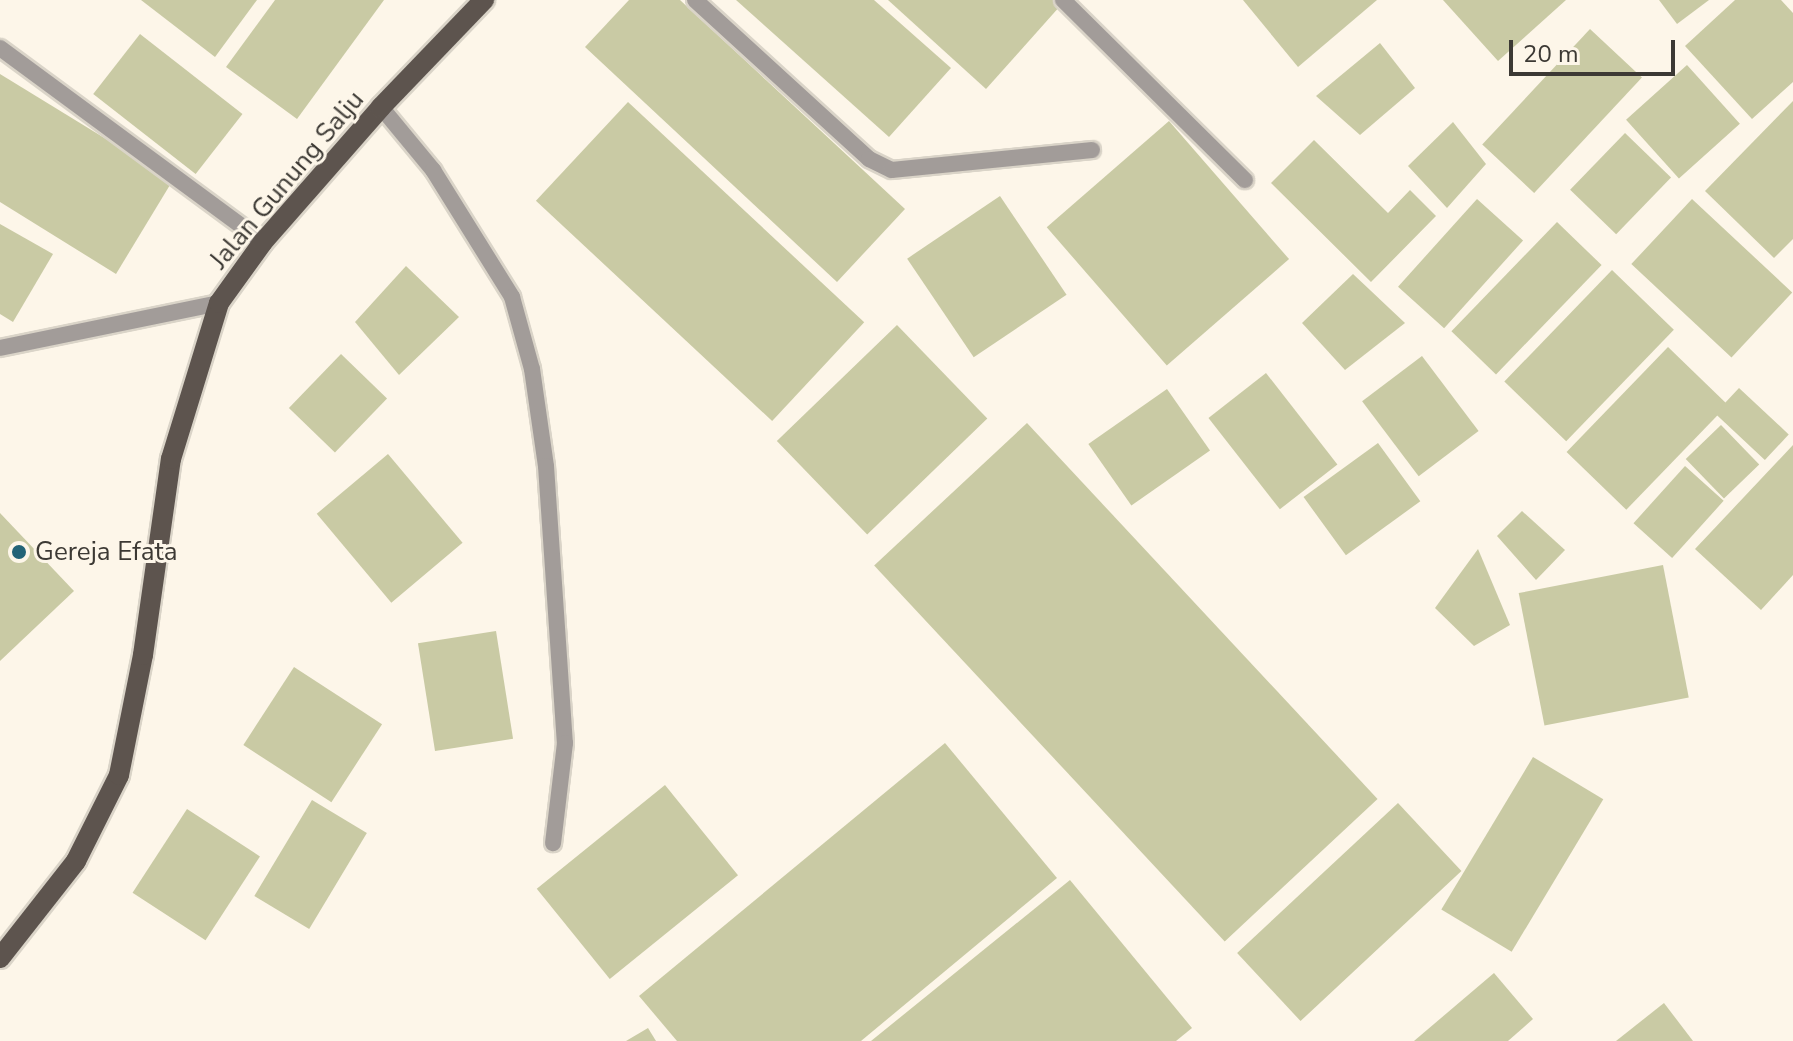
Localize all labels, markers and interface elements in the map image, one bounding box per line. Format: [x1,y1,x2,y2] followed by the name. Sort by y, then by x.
[1513,24,1679,74] scale bar
[1523,38,1579,70] text: 20 m
[203,85,371,275] street label: Jalan Gunung Salju
[35,536,177,568] place label: Gereja Efata
[10,543,28,561] marker: Gereja Efata

